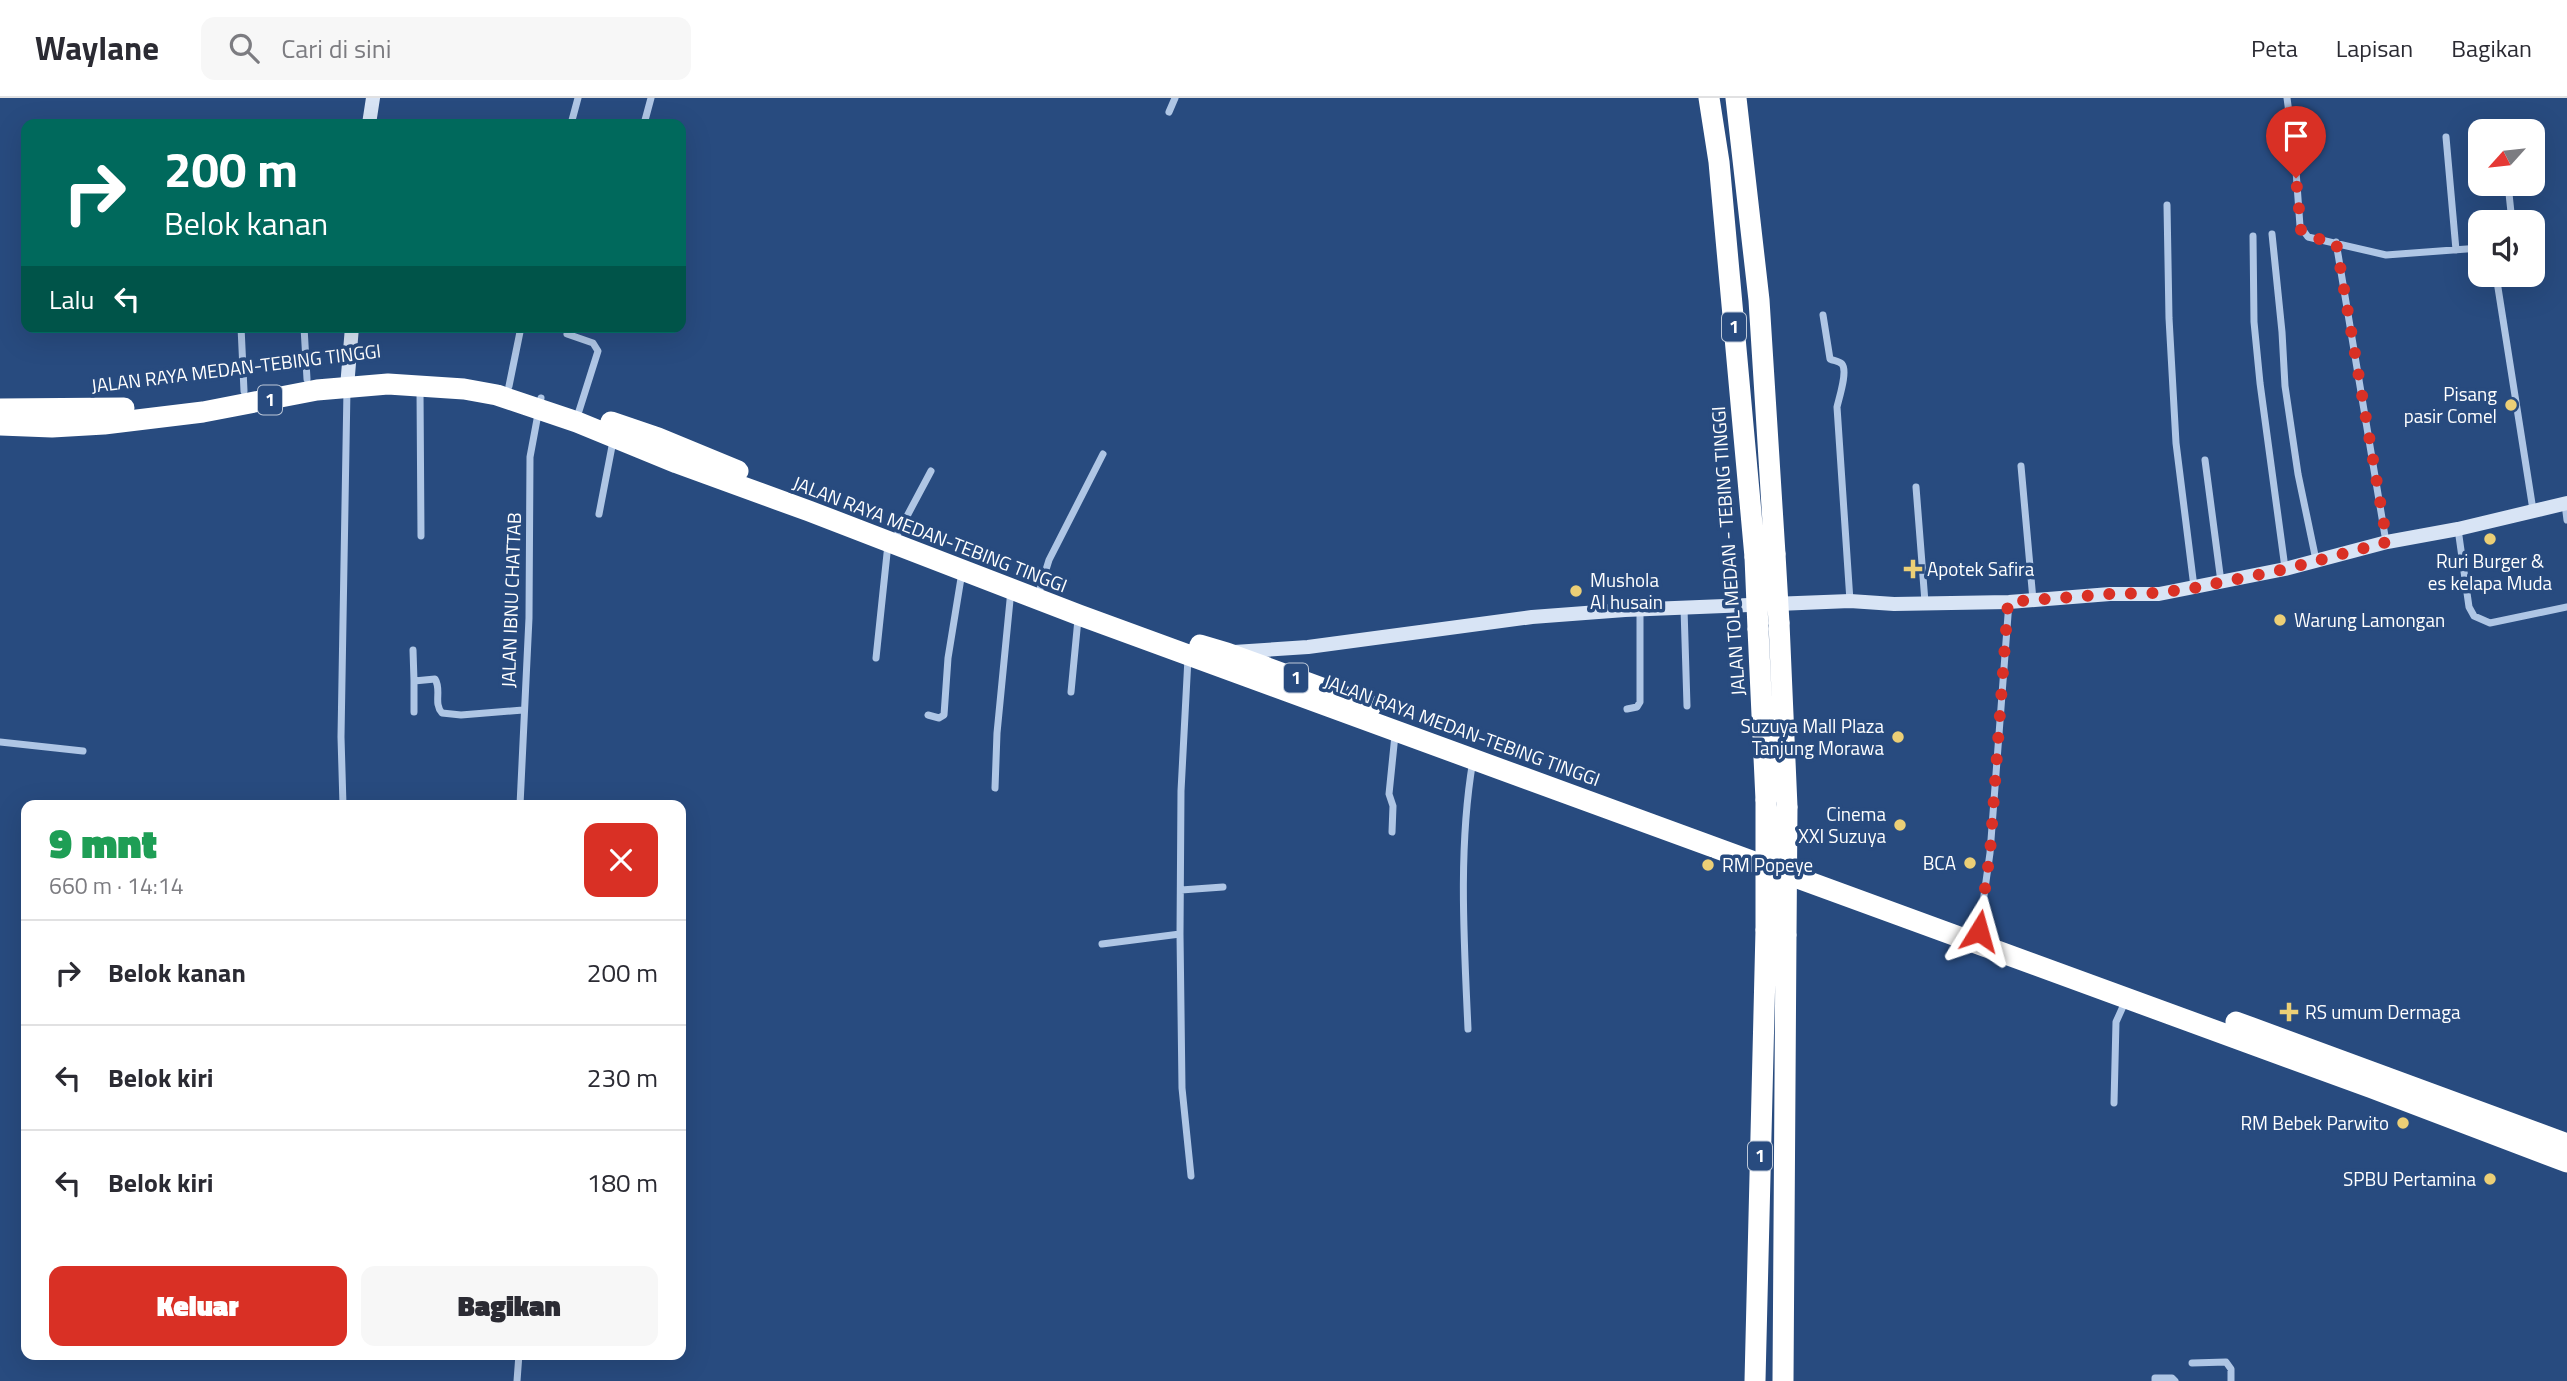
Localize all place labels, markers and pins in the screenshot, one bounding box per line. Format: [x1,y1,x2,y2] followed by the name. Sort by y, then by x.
[2266,106,2326,178] pin
[2404,379,2497,430] place label: Pisang pasir Comel
[2503,397,2519,413] marker: Pisang pasir Comel
[2482,531,2498,547] marker: Ruri Burger & es kelapa Muda
[2428,546,2553,597] place label: Ruri Burger & es kelapa Muda
[1927,554,2035,583] place label: Apotek Safira
[1905,561,1921,577] marker: Apotek Safira
[1590,565,1663,616] place label: Mushola Al husain
[1568,583,1584,599] marker: Mushola Al husain
[2294,605,2445,634] place label: Warung Lamongan
[2272,612,2288,628] marker: Warung Lamongan
[1740,711,1884,762] place label: Suzuya Mall Plaza Tanjung Morawa
[1890,729,1906,745] marker: Suzuya Mall Plaza Tanjung Morawa
[1798,799,1886,850] place label: Cinema XXI Suzuya
[1892,817,1908,833] marker: Cinema XXI Suzuya
[1923,848,1956,877] place label: BCA
[1722,850,1813,879] place label: RM Popeye
[1962,855,1978,871] marker: BCA
[1700,857,1716,873] marker: RM Popeye
[2305,997,2461,1026] place label: RS umum Dermaga
[2279,1002,2299,1022] marker: RS umum Dermaga
[2240,1108,2389,1137] place label: RM Bebek Parwito
[2395,1115,2411,1131] marker: RM Bebek Parwito
[2343,1164,2476,1193] place label: SPBU Pertamina
[2482,1171,2498,1187] marker: SPBU Pertamina

